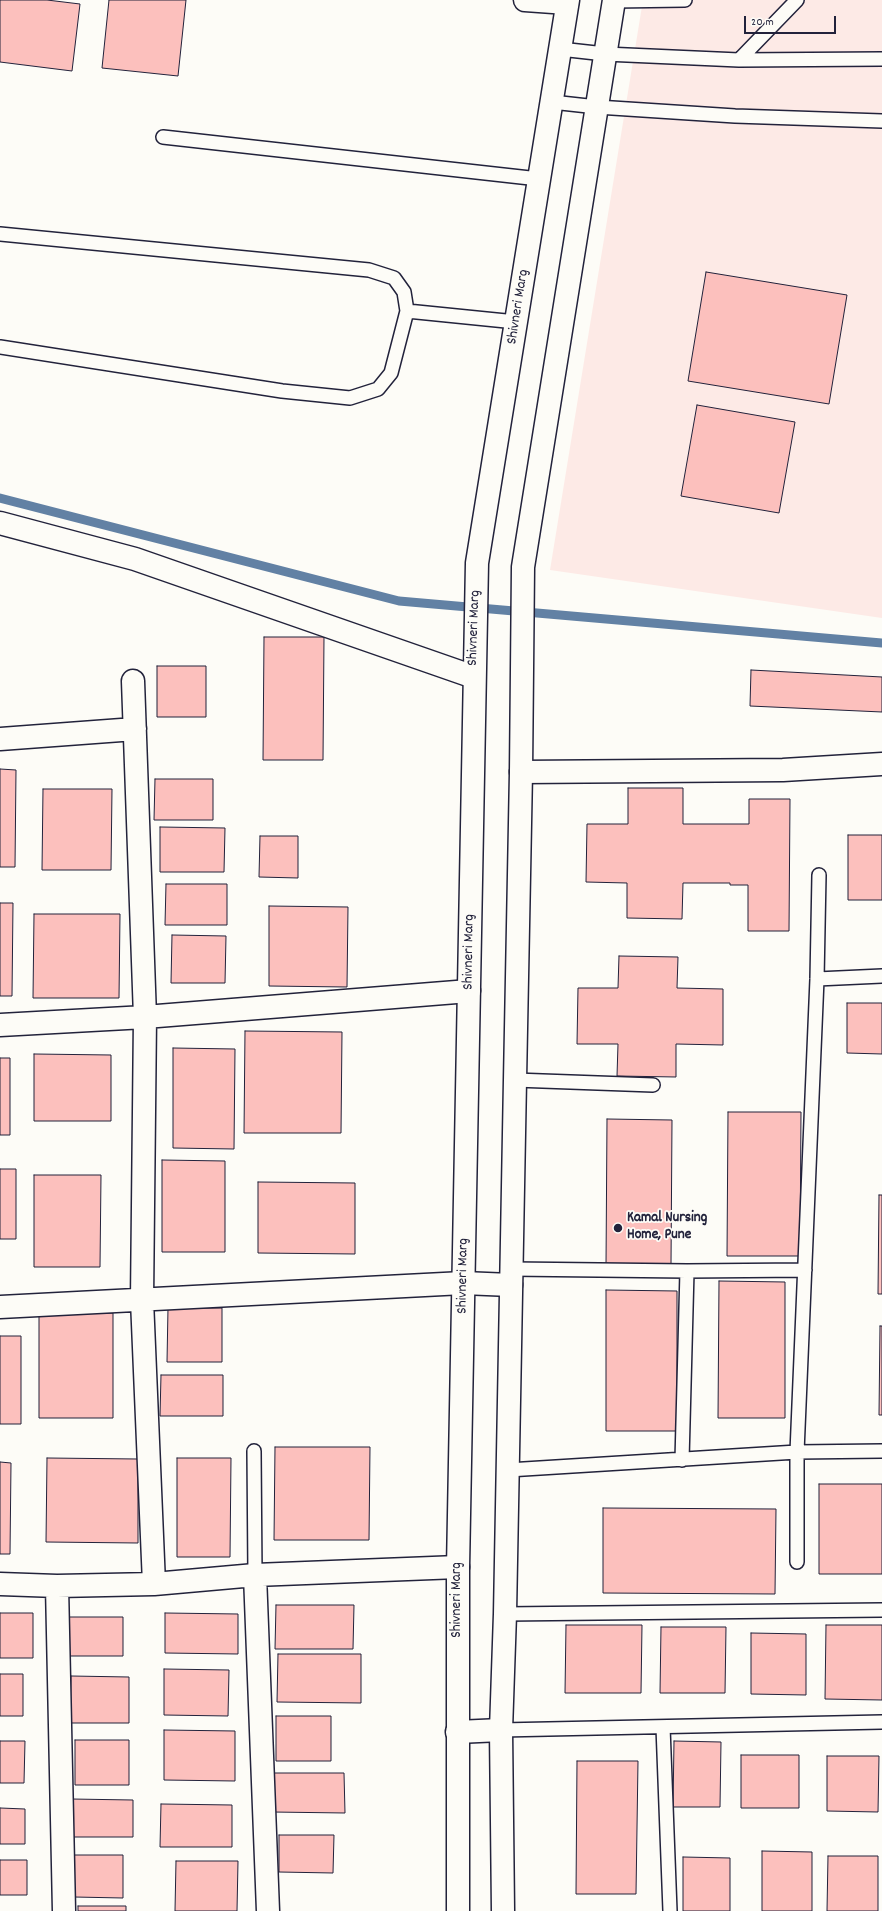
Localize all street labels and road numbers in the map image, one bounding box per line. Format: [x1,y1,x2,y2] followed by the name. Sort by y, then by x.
[504,268,534,346] street label: Shivneri Marg
[465,590,485,666] street label: Shivneri Marg
[460,914,480,990] street label: Shivneri Marg
[454,1238,474,1314] street label: Shivneri Marg
[449,1562,467,1638] street label: Shivneri Marg

